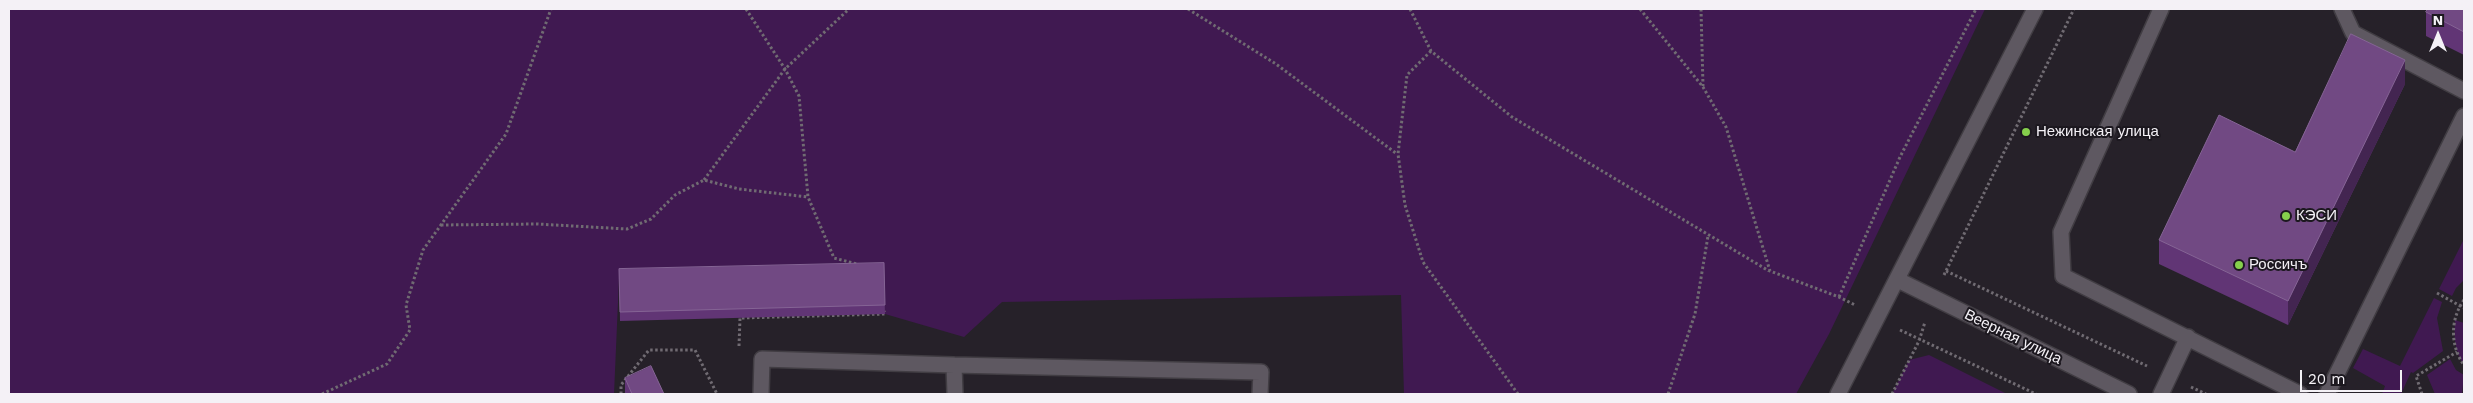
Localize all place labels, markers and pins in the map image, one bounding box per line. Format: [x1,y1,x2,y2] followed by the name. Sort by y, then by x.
[2036,123,2159,141] place label: Нежинская улица
[2020,126,2032,138] marker: Нежинская улица
[2296,207,2337,225] place label: КЭСИ
[2280,210,2292,222] marker: КЭСИ
[2249,256,2307,274] place label: Россичъ
[2233,259,2245,271] marker: Россичъ

